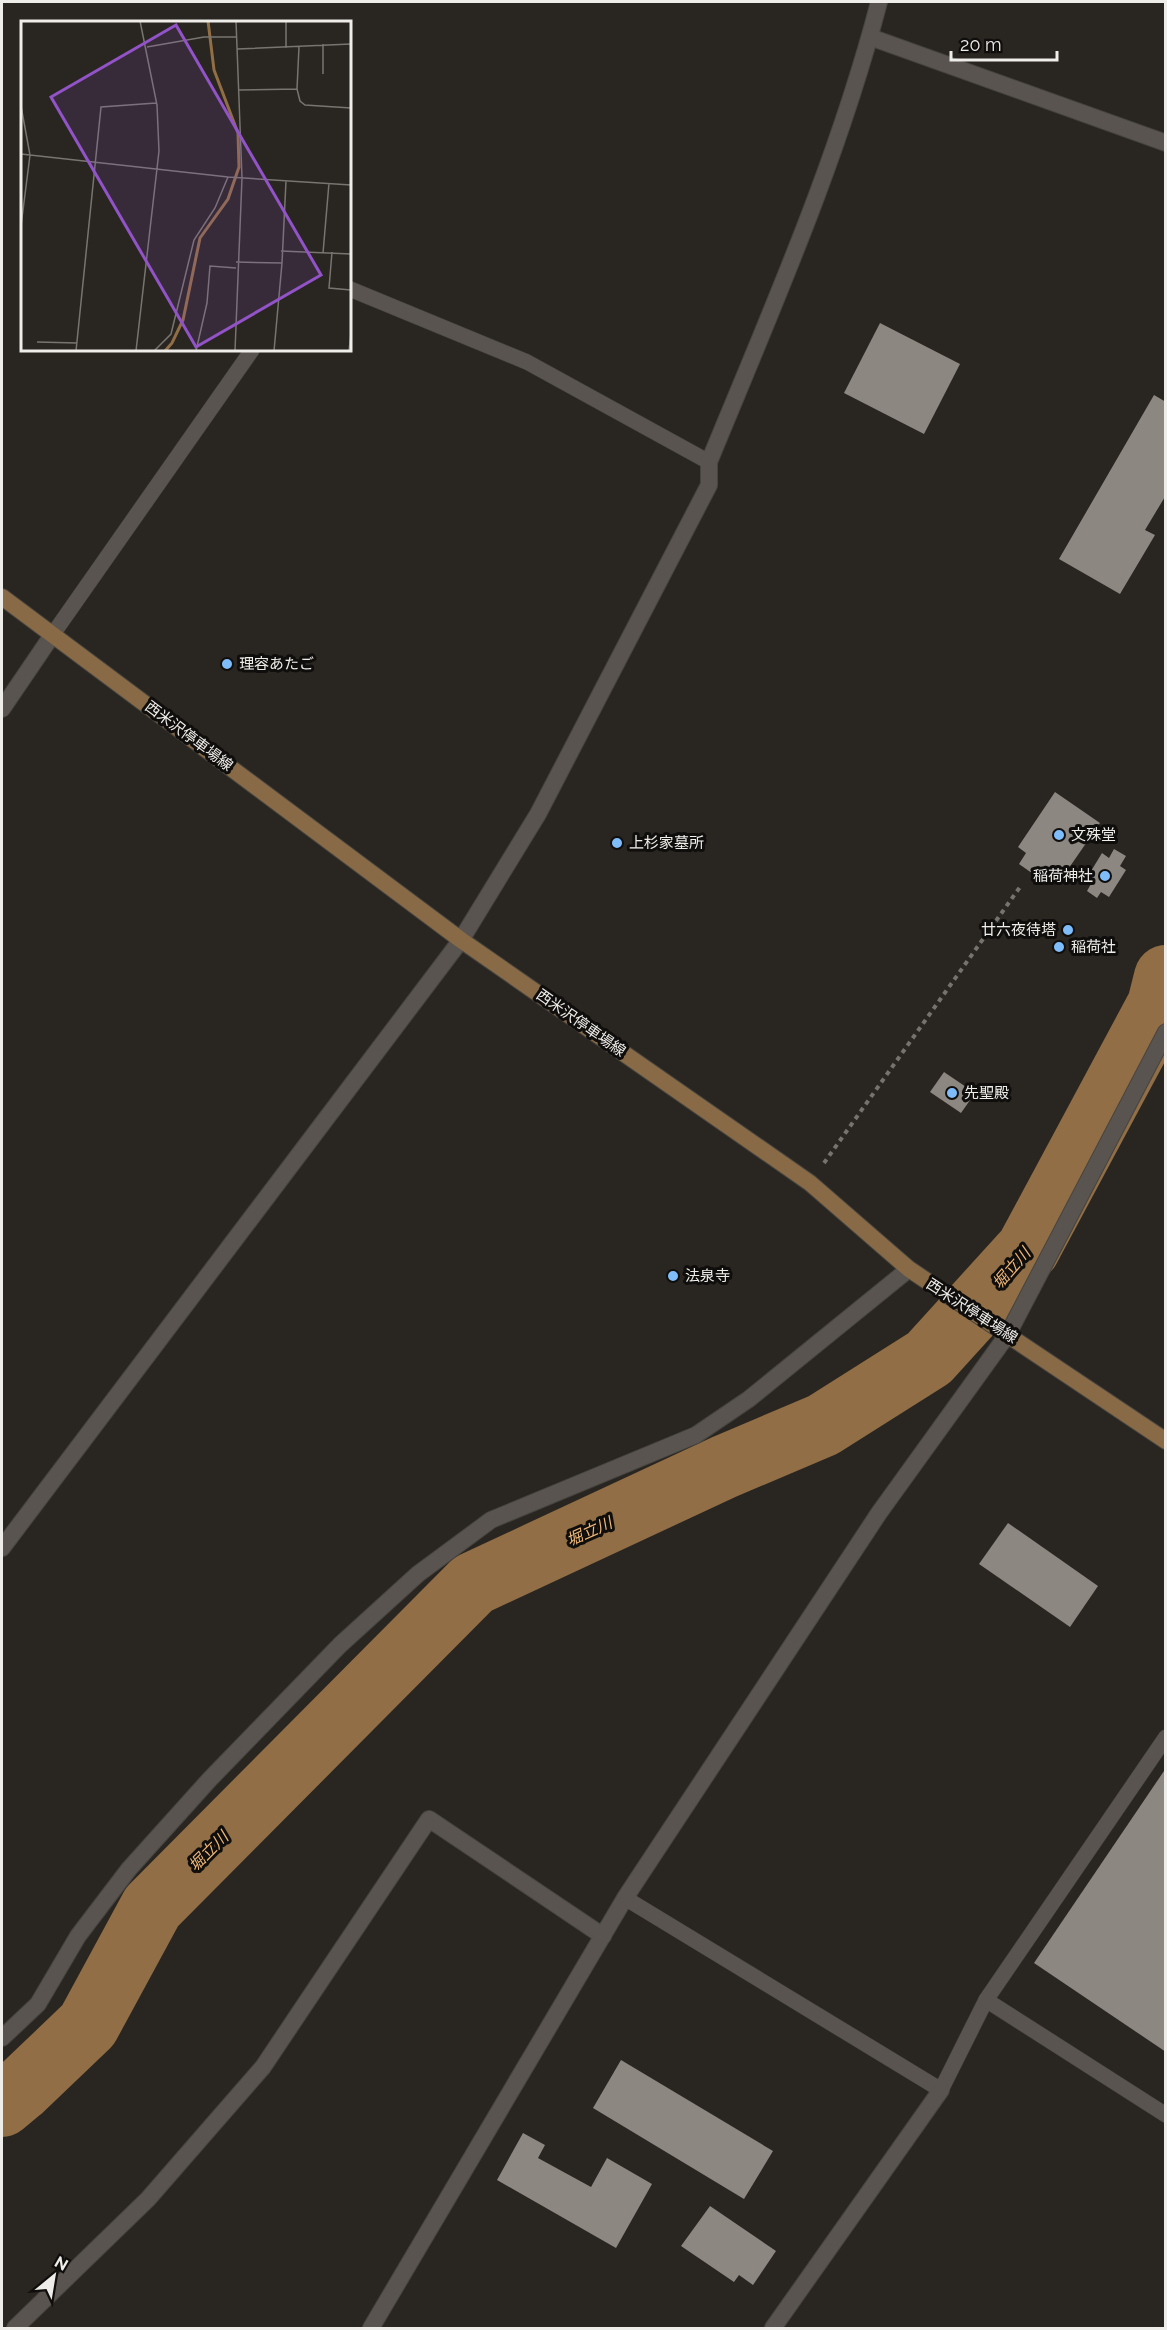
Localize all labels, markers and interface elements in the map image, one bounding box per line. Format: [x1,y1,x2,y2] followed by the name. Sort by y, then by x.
[21,21,351,351] inset map
[951,24,1058,62] scale bar
[960,34,1002,55] text: 20 m
[239,655,314,673] place label: 理容あたご
[220,657,234,671] marker: 理容あたご
[142,697,236,775] street label: 西米沢停車場線
[1071,826,1116,844] place label: 文殊堂
[1052,828,1066,842] marker: 文殊堂
[629,834,704,852] place label: 上杉家墓所
[610,836,624,850] marker: 上杉家墓所
[1033,867,1093,885] place label: 稲荷神社
[1098,869,1112,883] marker: 稲荷神社
[981,921,1056,939] place label: 廿六夜待塔
[1061,923,1075,937] marker: 廿六夜待塔
[1071,938,1116,956] place label: 稲荷社
[1052,940,1066,954] marker: 稲荷社
[533,986,629,1060] street label: 西米沢停車場線
[964,1084,1009,1102] place label: 先聖殿
[945,1086,959,1100] marker: 先聖殿
[988,1242,1036,1293] water label: 堀立川
[685,1267,730,1285] place label: 法泉寺
[666,1269,680,1283] marker: 法泉寺
[923,1275,1021,1347] street label: 西米沢停車場線
[563,1512,617,1550] water label: 堀立川
[185,1826,233,1875] water label: 堀立川
[24,2246,84,2306] north arrow
[51,2252,71,2275] text: N

